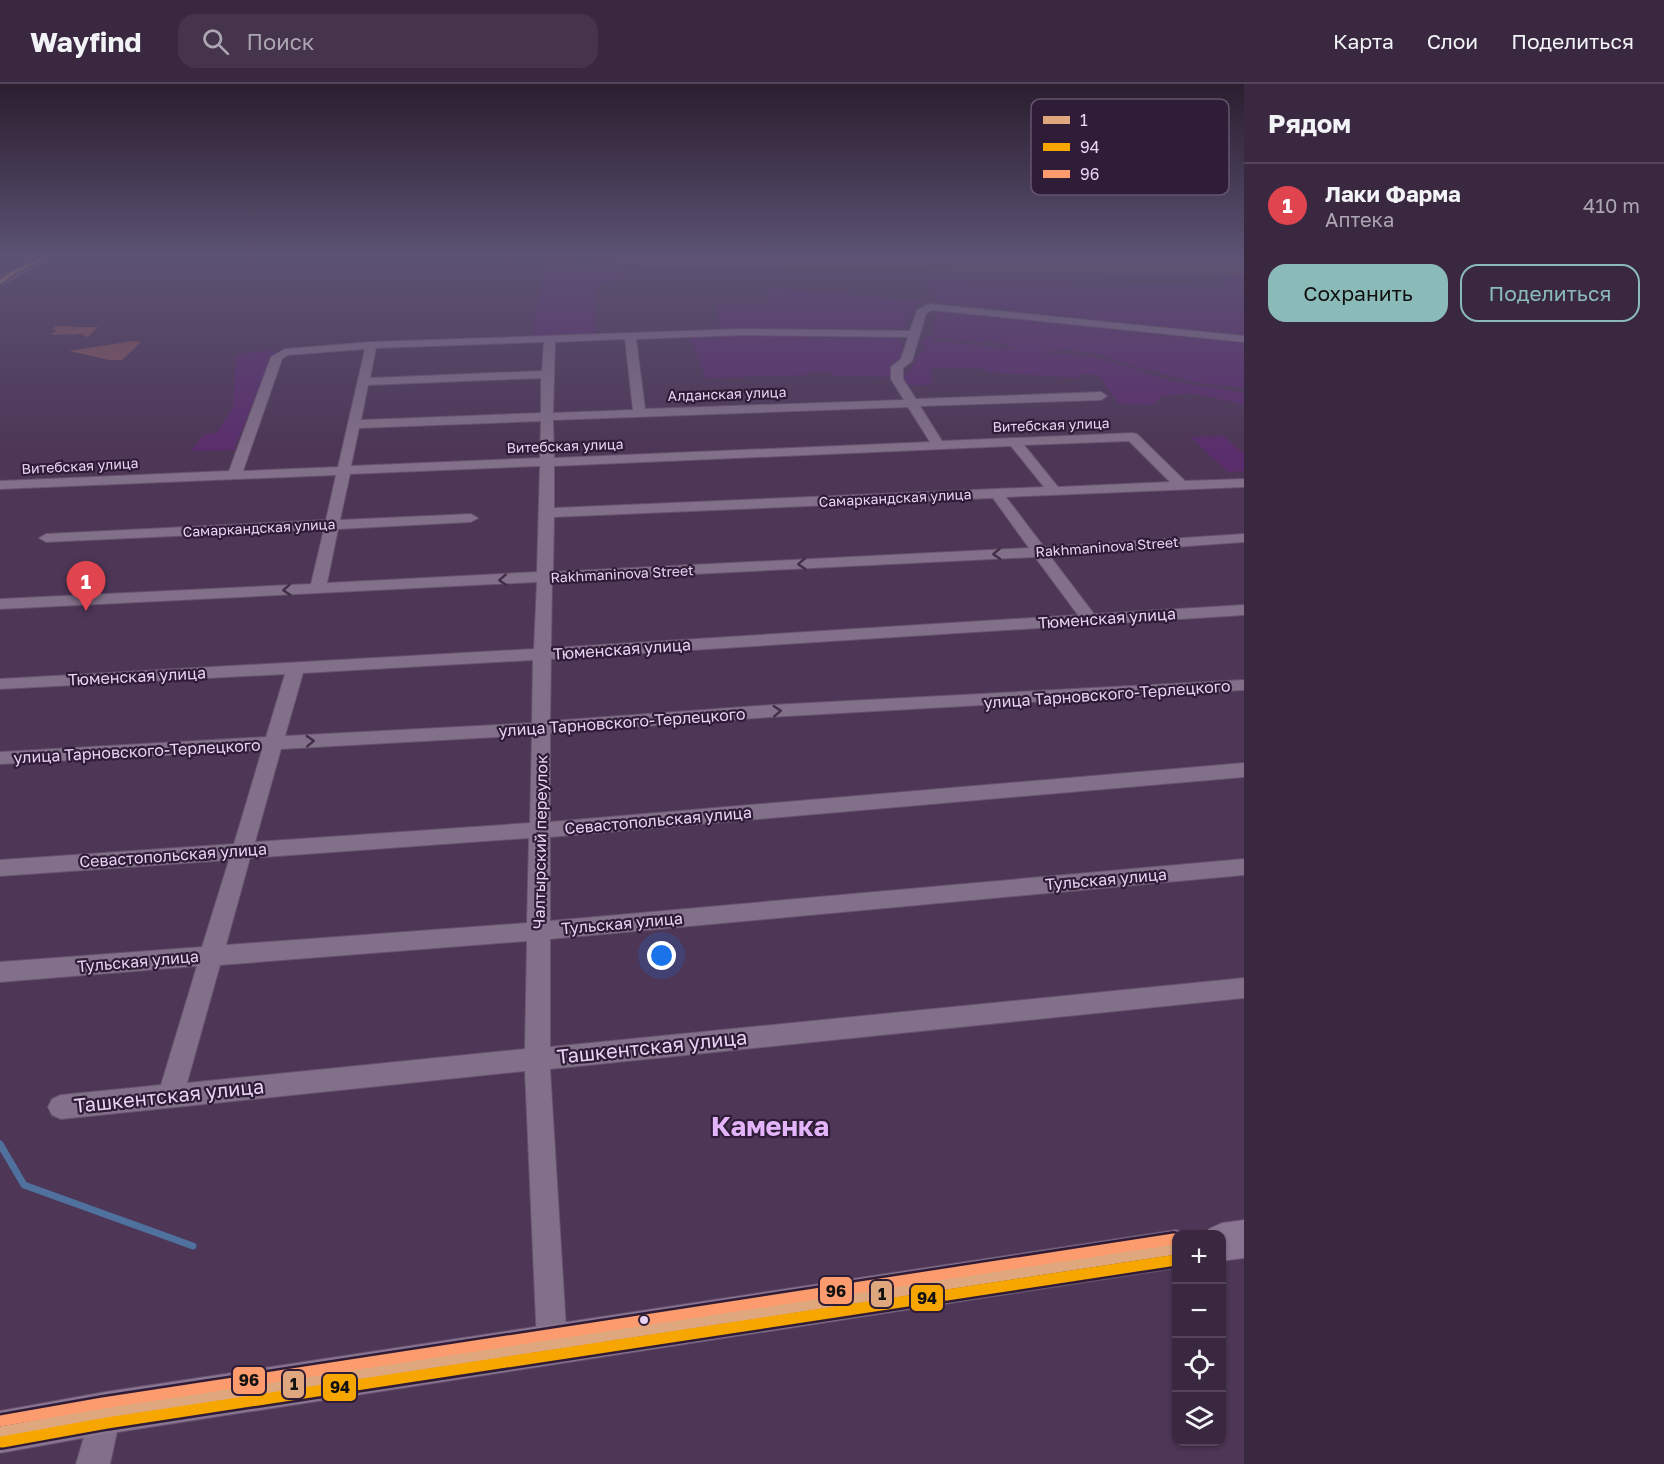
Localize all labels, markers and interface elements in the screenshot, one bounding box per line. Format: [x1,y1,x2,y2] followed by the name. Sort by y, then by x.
[178,14,598,68] search box
[30,25,142,58] text: Wayfind
[199,25,232,58] icon: search
[247,28,314,55] text: Поиск
[1333,28,1394,54] text: Карта
[1427,28,1478,54] text: Слои
[1511,28,1634,54] text: Поделиться
[1031,99,1229,195] legend
[1268,108,1351,139] text: Рядом
[1080,110,1088,130] text: 1
[1080,137,1099,157] text: 94
[1080,164,1099,184] text: 96
[1325,180,1461,207] text: Лаки Фарма
[1282,193,1293,217] text: 1
[1583,193,1640,217] text: 410 m
[1325,207,1394,231] text: Аптека
[1268,264,1448,322] button: Сохранить
[1460,264,1640,322] button: Поделиться
[667,383,787,404] street label: Алданская улица
[992,414,1110,435] street label: Витебская улица
[506,435,624,456] street label: Витебская улица
[21,454,139,477] street label: Витебская улица
[818,485,972,510] street label: Самаркандская улица
[182,515,336,540] street label: Самаркандская улица
[1035,533,1179,560] street label: Rakhmaninova Street
[992,547,1001,560] one-way arrow
[798,558,807,571] one-way arrow
[550,561,694,586] street label: Rakhmaninova Street
[66,562,106,611] pin: 1
[498,573,507,586] one-way arrow
[282,584,291,597] one-way arrow
[1037,603,1177,633] street label: Тюменская улица
[552,634,692,664] street label: Тюменская улица
[67,662,207,690] street label: Тюменская улица
[983,675,1231,713] street label: улица Тарновского-Терлецкого
[498,703,746,741] street label: улица Тарновского-Терлецкого
[773,705,782,718] one-way arrow
[13,735,261,767] street label: улица Тарновского-Терлецкого
[306,735,315,748] one-way arrow
[528,755,552,929] street label: Чалтырский переулок
[563,802,753,838] street label: Севастопольская улица
[79,838,267,872] street label: Севастопольская улица
[1044,864,1168,894] street label: Тульская улица
[560,908,684,938] street label: Тульская улица
[647,941,676,970] your location
[76,946,200,976] street label: Тульская улица
[556,1024,748,1068] street label: Ташкентская улица
[73,1073,265,1117] street label: Ташкентская улица
[711,1110,829,1142] district label: Каменка
[1172,1230,1226,1446] map controls
[1172,1230,1226,1284] button: +
[819,1276,853,1305] line badge: 96
[870,1280,893,1308] line badge: 1
[826,1281,846,1301] text: 96
[878,1284,886,1304] text: 1
[910,1284,944,1312] line badge: 94
[1172,1284,1226,1338] button: −
[917,1288,937,1308] text: 94
[638,1314,650,1326] unlabelled marker
[1172,1338,1226,1392] button: locate
[232,1366,266,1395] line badge: 96
[239,1370,259,1390] text: 96
[282,1370,305,1399] line badge: 1
[322,1373,357,1402] line badge: 94
[290,1374,298,1394] text: 1
[330,1377,350,1397] text: 94
[1172,1392,1226,1446] button: layers

